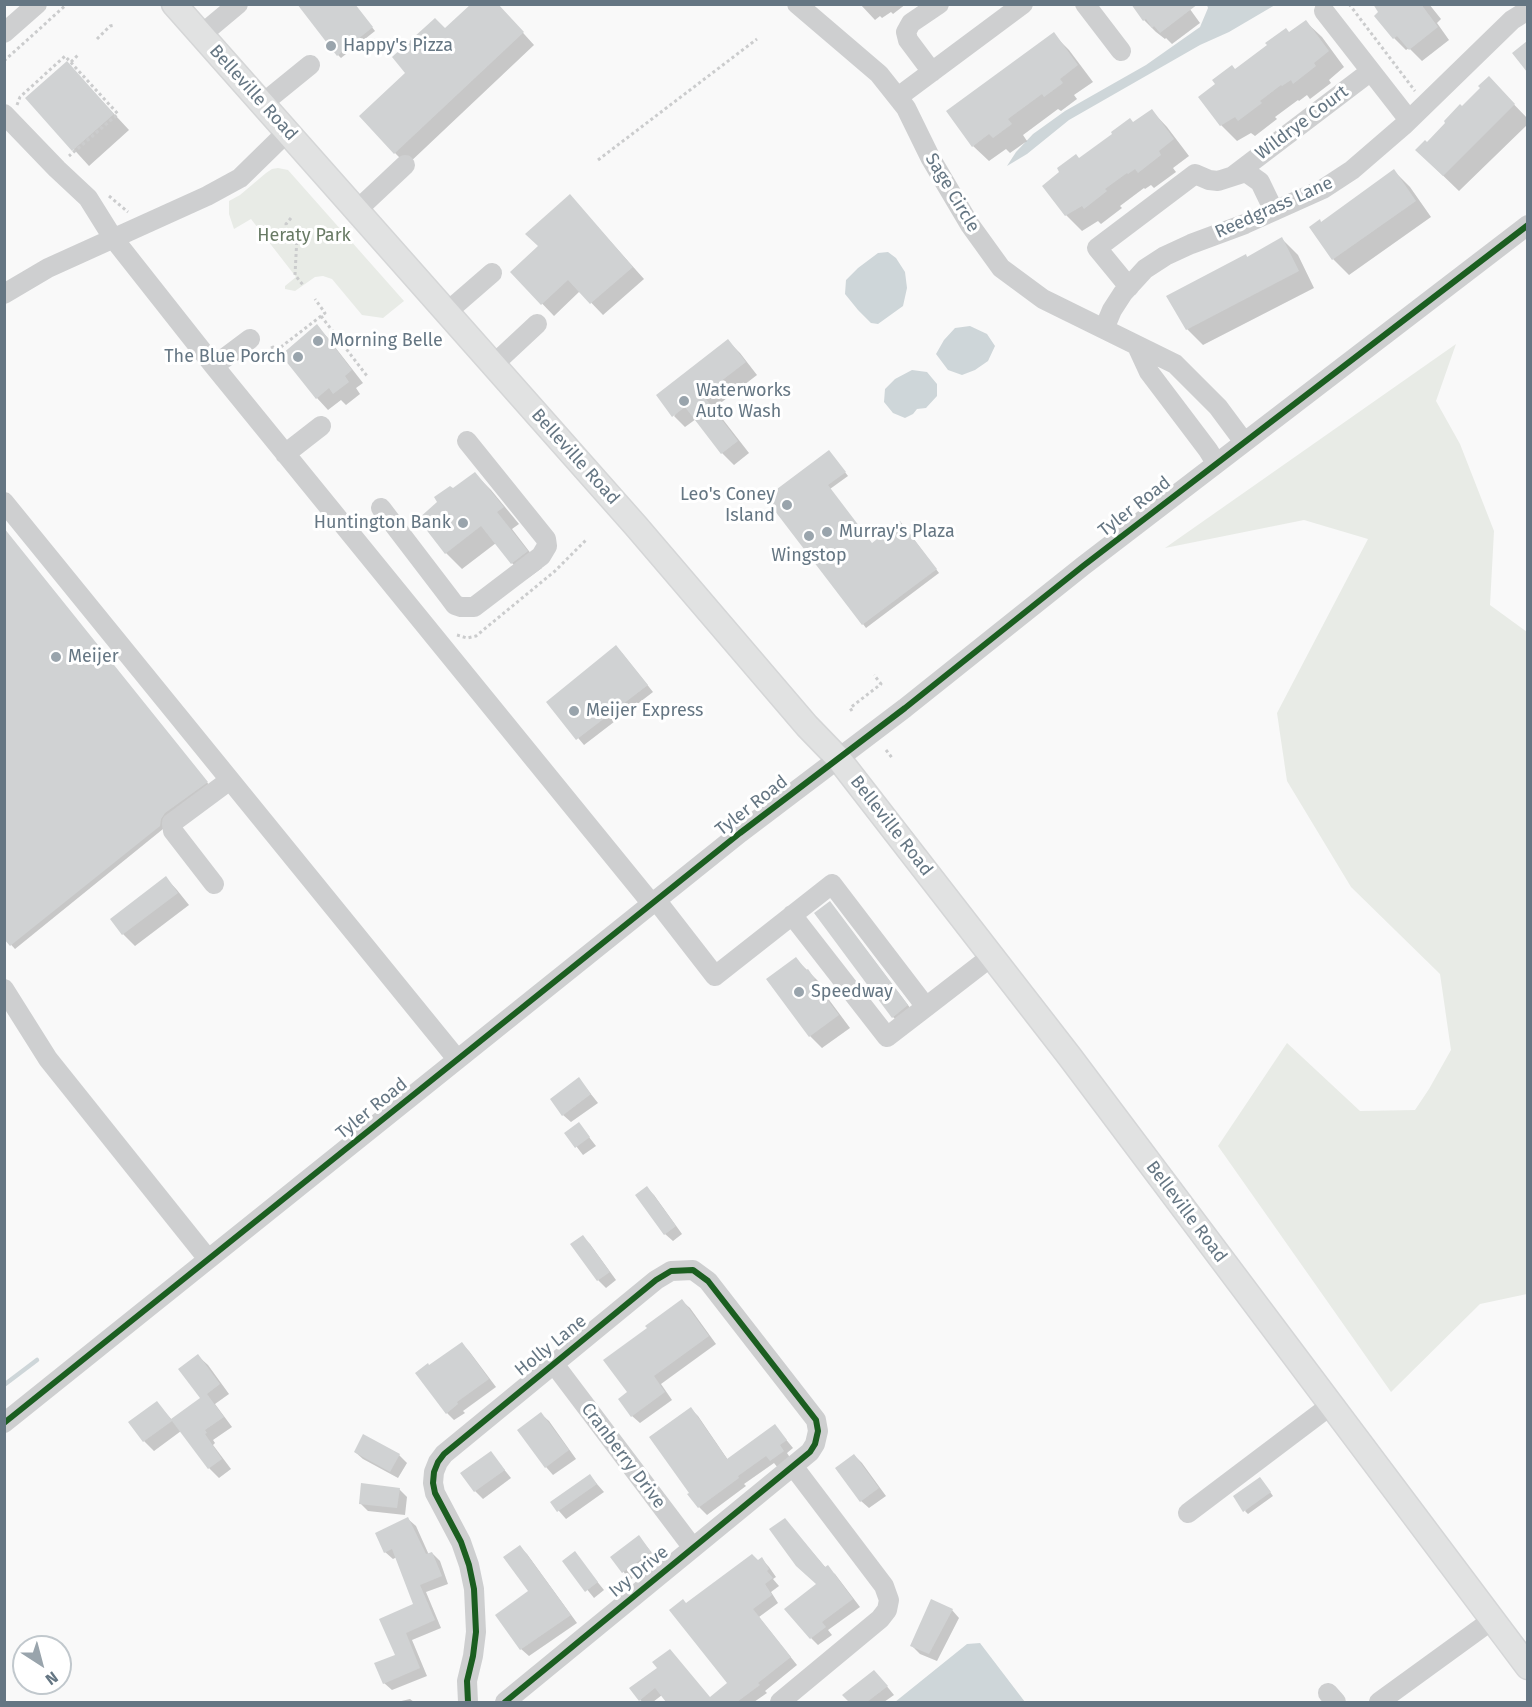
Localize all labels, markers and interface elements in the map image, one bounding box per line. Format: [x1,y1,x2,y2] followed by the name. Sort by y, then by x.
[343,35,453,57] place label: Happy's Pizza
[324,39,338,53] marker: Happy's Pizza
[204,41,302,145] street label: Belleville Road
[1251,81,1353,165] street label: Wildrye Court
[920,150,984,236] street label: Sage Circle
[1212,172,1336,244] street label: Reedgrass Lane
[257,225,351,247] park label: Heraty Park
[330,330,443,352] place label: Morning Belle
[311,334,325,348] marker: Morning Belle
[164,346,286,368] place label: The Blue Porch
[291,350,305,364] marker: The Blue Porch
[696,380,791,422] place label: Waterworks Auto Wash
[677,394,691,408] marker: Waterworks Auto Wash
[526,405,624,509] street label: Belleville Road
[1095,472,1175,542] street label: Tyler Road
[680,484,775,526] place label: Leo's Coney Island
[780,498,794,512] marker: Leo's Coney Island
[314,512,451,534] place label: Huntington Bank
[456,516,470,530] marker: Huntington Bank
[839,521,955,543] place label: Murray's Plaza
[820,525,834,539] marker: Murray's Plaza
[802,529,816,543] marker: Wingstop
[771,545,847,567] place label: Wingstop
[68,646,119,668] place label: Meijer
[49,650,63,664] marker: Meijer
[586,700,703,722] place label: Meijer Express
[567,704,581,718] marker: Meijer Express
[712,771,792,841] street label: Tyler Road
[845,772,937,880] street label: Belleville Road
[811,981,893,1003] place label: Speedway
[792,985,806,999] marker: Speedway
[332,1074,412,1144] street label: Tyler Road
[1141,1157,1231,1267] street label: Belleville Road
[511,1311,591,1381] street label: Holly Lane
[576,1399,670,1513] street label: Cranberry Drive
[605,1542,673,1602] street label: Ivy Drive
[12,1635,72,1695] north arrow
[42,1668,62,1689] text: N

